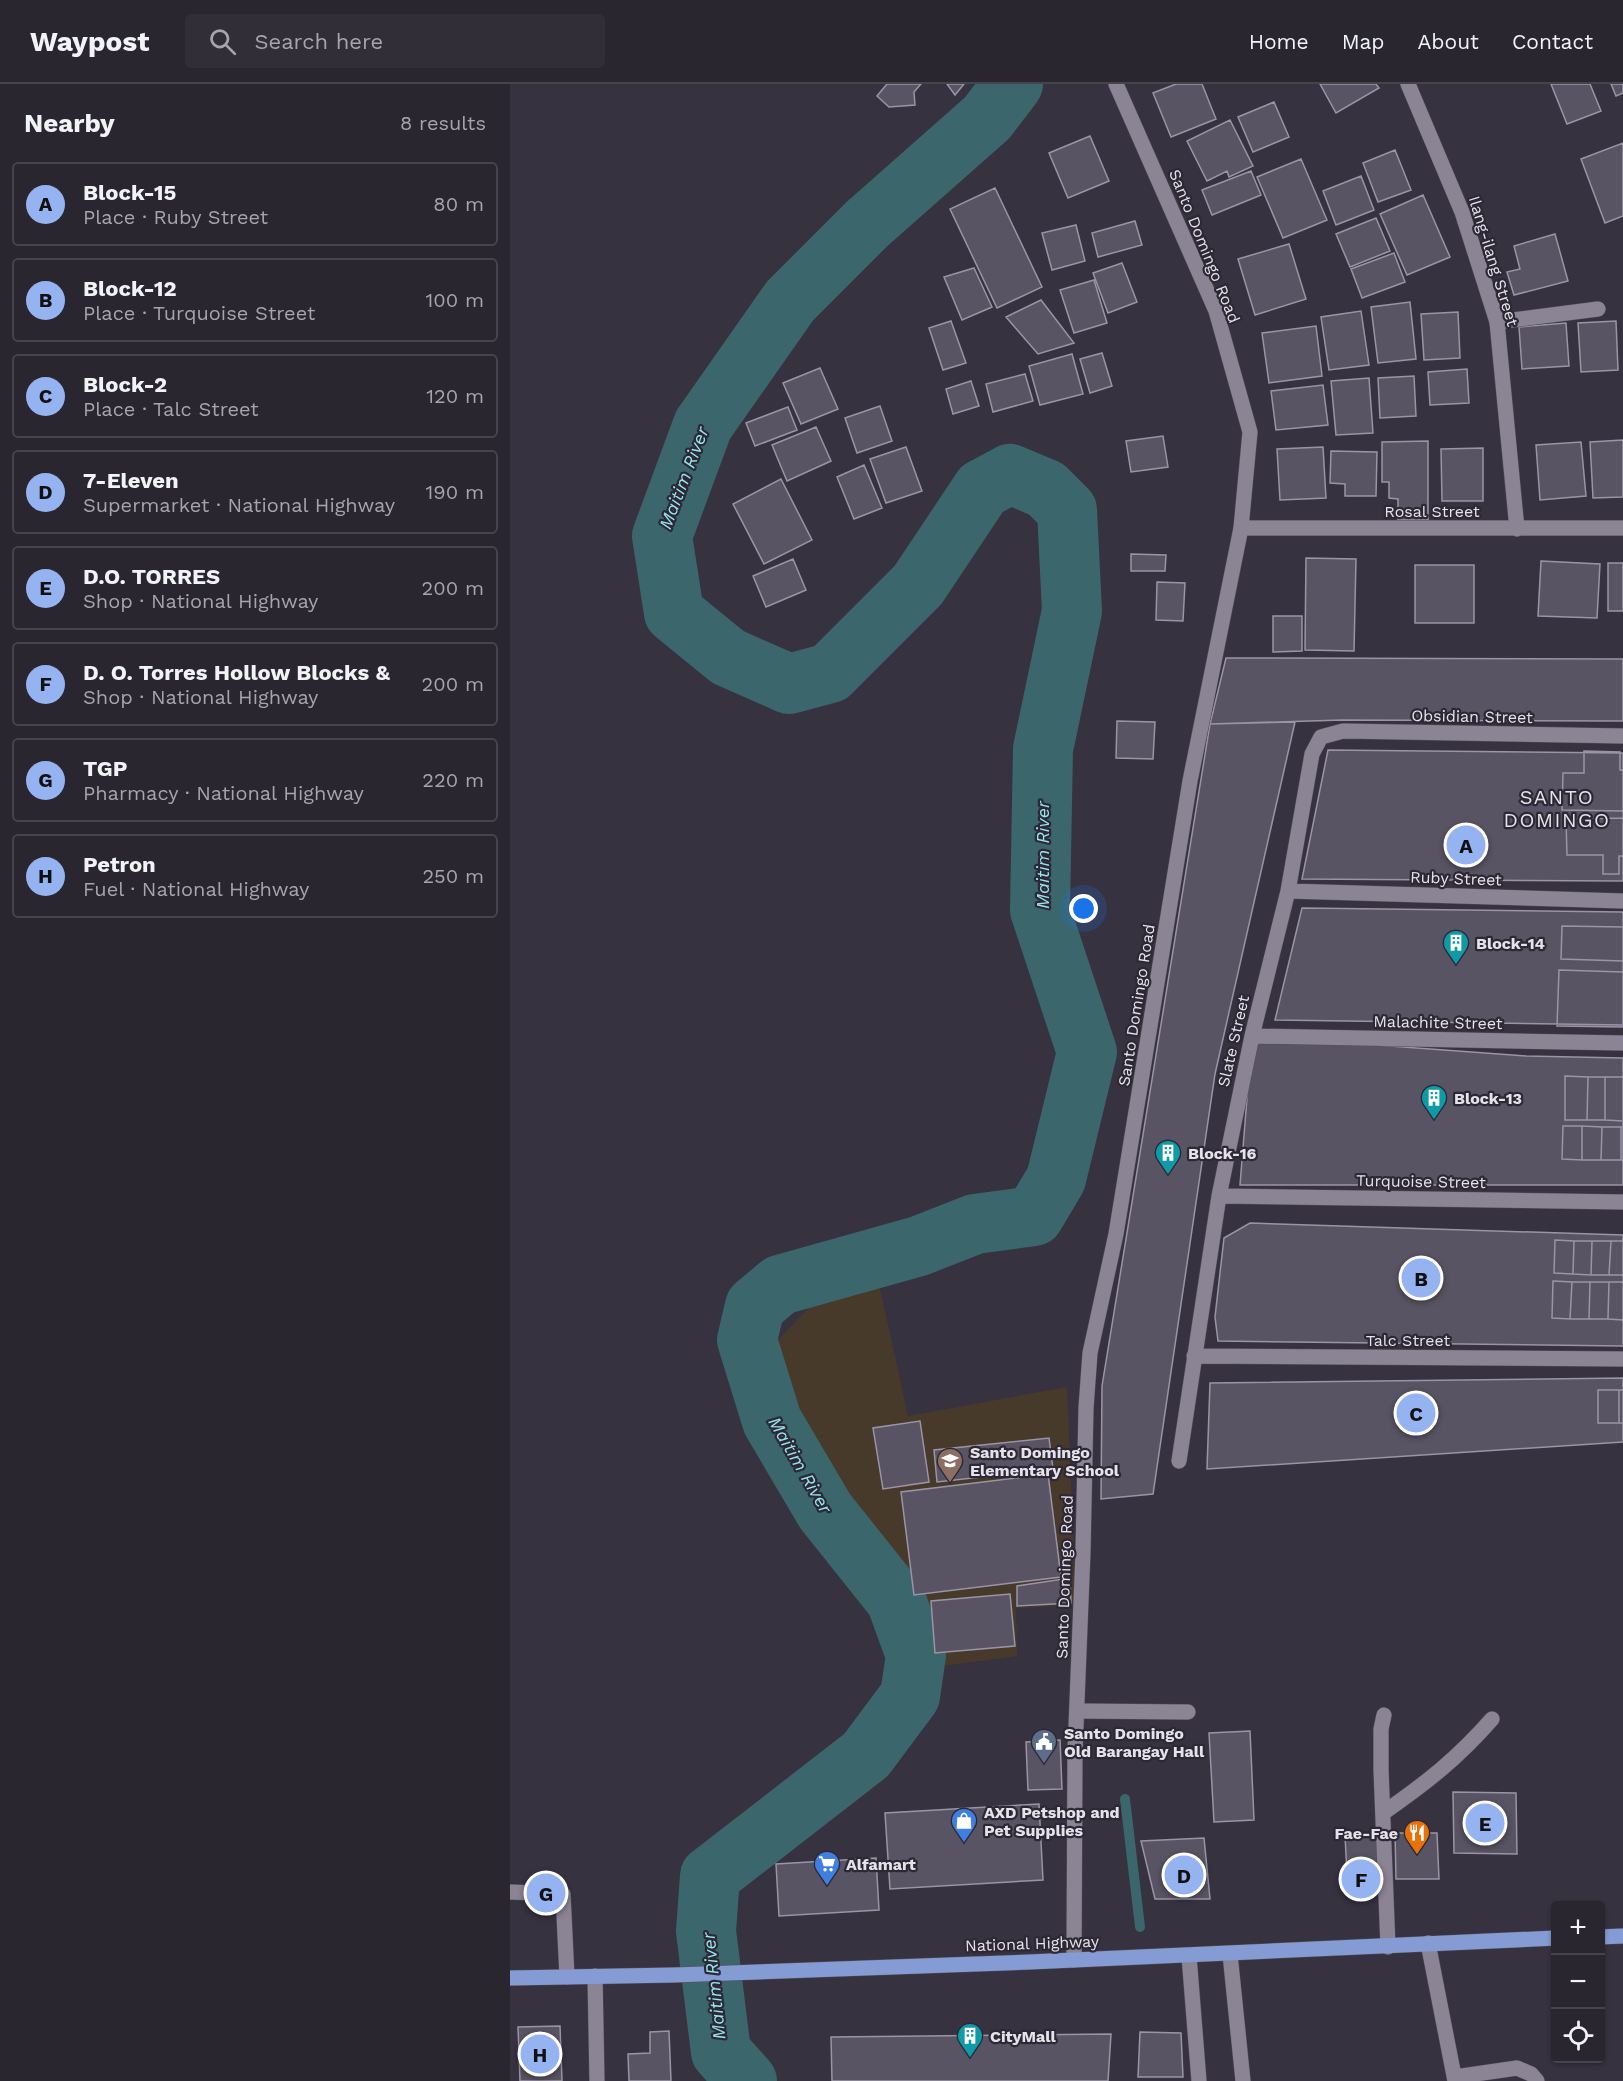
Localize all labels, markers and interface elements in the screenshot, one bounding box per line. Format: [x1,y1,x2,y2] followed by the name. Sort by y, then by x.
[185,14,605,68] search box
[30,25,149,58] text: Waypost
[206,25,239,58] icon: search
[254,29,383,54] text: Search here
[1249,29,1309,54] text: Home
[1342,29,1385,54] text: Map
[1418,29,1479,54] text: About
[1512,29,1593,54] text: Contact
[24,108,115,138] text: Nearby
[400,111,486,135] text: 8 results
[1165,167,1244,326] street label: Santo Domingo Road
[83,180,176,205] text: Block-15
[39,192,52,216] text: A
[433,192,484,216] text: 80 m
[1465,194,1522,329] street label: Ilang-ilang Street
[83,205,268,229] text: Place · Ruby Street
[83,276,177,301] text: Block-12
[39,288,52,312] text: B
[425,288,484,312] text: 100 m
[83,301,315,325] text: Place · Turquoise Street
[83,372,167,397] text: Block-2
[39,384,52,408] text: C
[426,384,484,408] text: 120 m
[83,397,259,421] text: Place · Talc Street
[654,423,713,532] water label: Maitim River
[83,468,179,493] text: 7-Eleven
[38,480,53,504] text: D
[426,480,484,504] text: 190 m
[83,493,395,517] text: Supermarket · National Highway
[1384,502,1480,521] street label: Rosal Street
[83,564,220,589] text: D.O. TORRES
[39,576,52,600] text: E
[422,576,484,600] text: 200 m
[83,589,318,613] text: Shop · National Highway
[83,660,390,685] text: D. O. Torres Hollow Blocks &
[39,672,52,696] text: F
[422,672,484,696] text: 200 m
[83,685,318,709] text: Shop · National Highway
[1411,706,1533,727] street label: Obsidian Street
[83,756,127,781] text: TGP
[38,768,53,792] text: G
[422,768,484,792] text: 220 m
[83,781,364,805] text: Pharmacy · National Highway
[1504,785,1611,832] district label: SANTO DOMINGO
[1032,800,1053,909] water label: Maitim River
[1446,822,1486,867] pin: A
[83,852,156,877] text: Petron
[38,864,53,888] text: H
[422,864,484,888] text: 250 m
[1410,867,1502,890] street label: Ruby Street
[83,877,309,901] text: Fuel · National Highway
[1069,894,1098,923] your location
[1114,923,1159,1087] street label: Santo Domingo Road
[1441,928,1471,966] building icon: Block-14
[1476,934,1545,953] place label: Block-14
[1214,993,1253,1089] street label: Slate Street
[1373,1012,1503,1033] street label: Malachite Street
[1419,1083,1449,1121] building icon: Block-13
[1454,1089,1522,1108] place label: Block-13
[1153,1138,1183,1176] building icon: Block-16
[1188,1144,1257,1163] place label: Block-16
[1356,1171,1486,1192] street label: Turquoise Street
[1402,1256,1440,1300] pin: B
[1366,1331,1451,1350] street label: Talc Street
[1396,1390,1436,1436] pin: C
[764,1413,837,1518] water label: Maitim River
[970,1443,1120,1480] place label: Santo Domingo Elementary School
[935,1446,965,1484] school or university icon: Santo Domingo Elementary School
[1052,1495,1077,1659] street label: Santo Domingo Road
[1064,1724,1205,1761] place label: Santo Domingo Old Barangay Hall
[1029,1727,1059,1765] public building icon: Santo Domingo Old Barangay Hall
[1466,1800,1504,1846] pin: E
[984,1803,1120,1840] place label: AXD Petshop and Pet Supplies
[949,1806,979,1844] shop icon: AXD Petshop and Pet Supplies
[1402,1818,1432,1856] restaurant icon: Fae-Fae
[1334,1824,1398,1843] place label: Fae-Fae
[812,1849,842,1887] supermarket icon: Alfamart
[1164,1852,1204,1898] pin: D
[846,1855,916,1874] place label: Alfamart
[1342,1856,1380,1902] pin: F
[526,1870,566,1916] pin: G
[1551,1901,1605,2063] map controls
[1551,1901,1605,1955] button: +
[697,1930,730,2041] water label: Maitim River
[965,1932,1100,1955] street label: National Highway
[1551,1955,1605,2009] button: −
[1551,2009,1605,2063] button: locate
[955,2021,985,2059] building icon: CityMall
[990,2027,1057,2046] place label: CityMall
[520,2032,560,2076] pin: H

